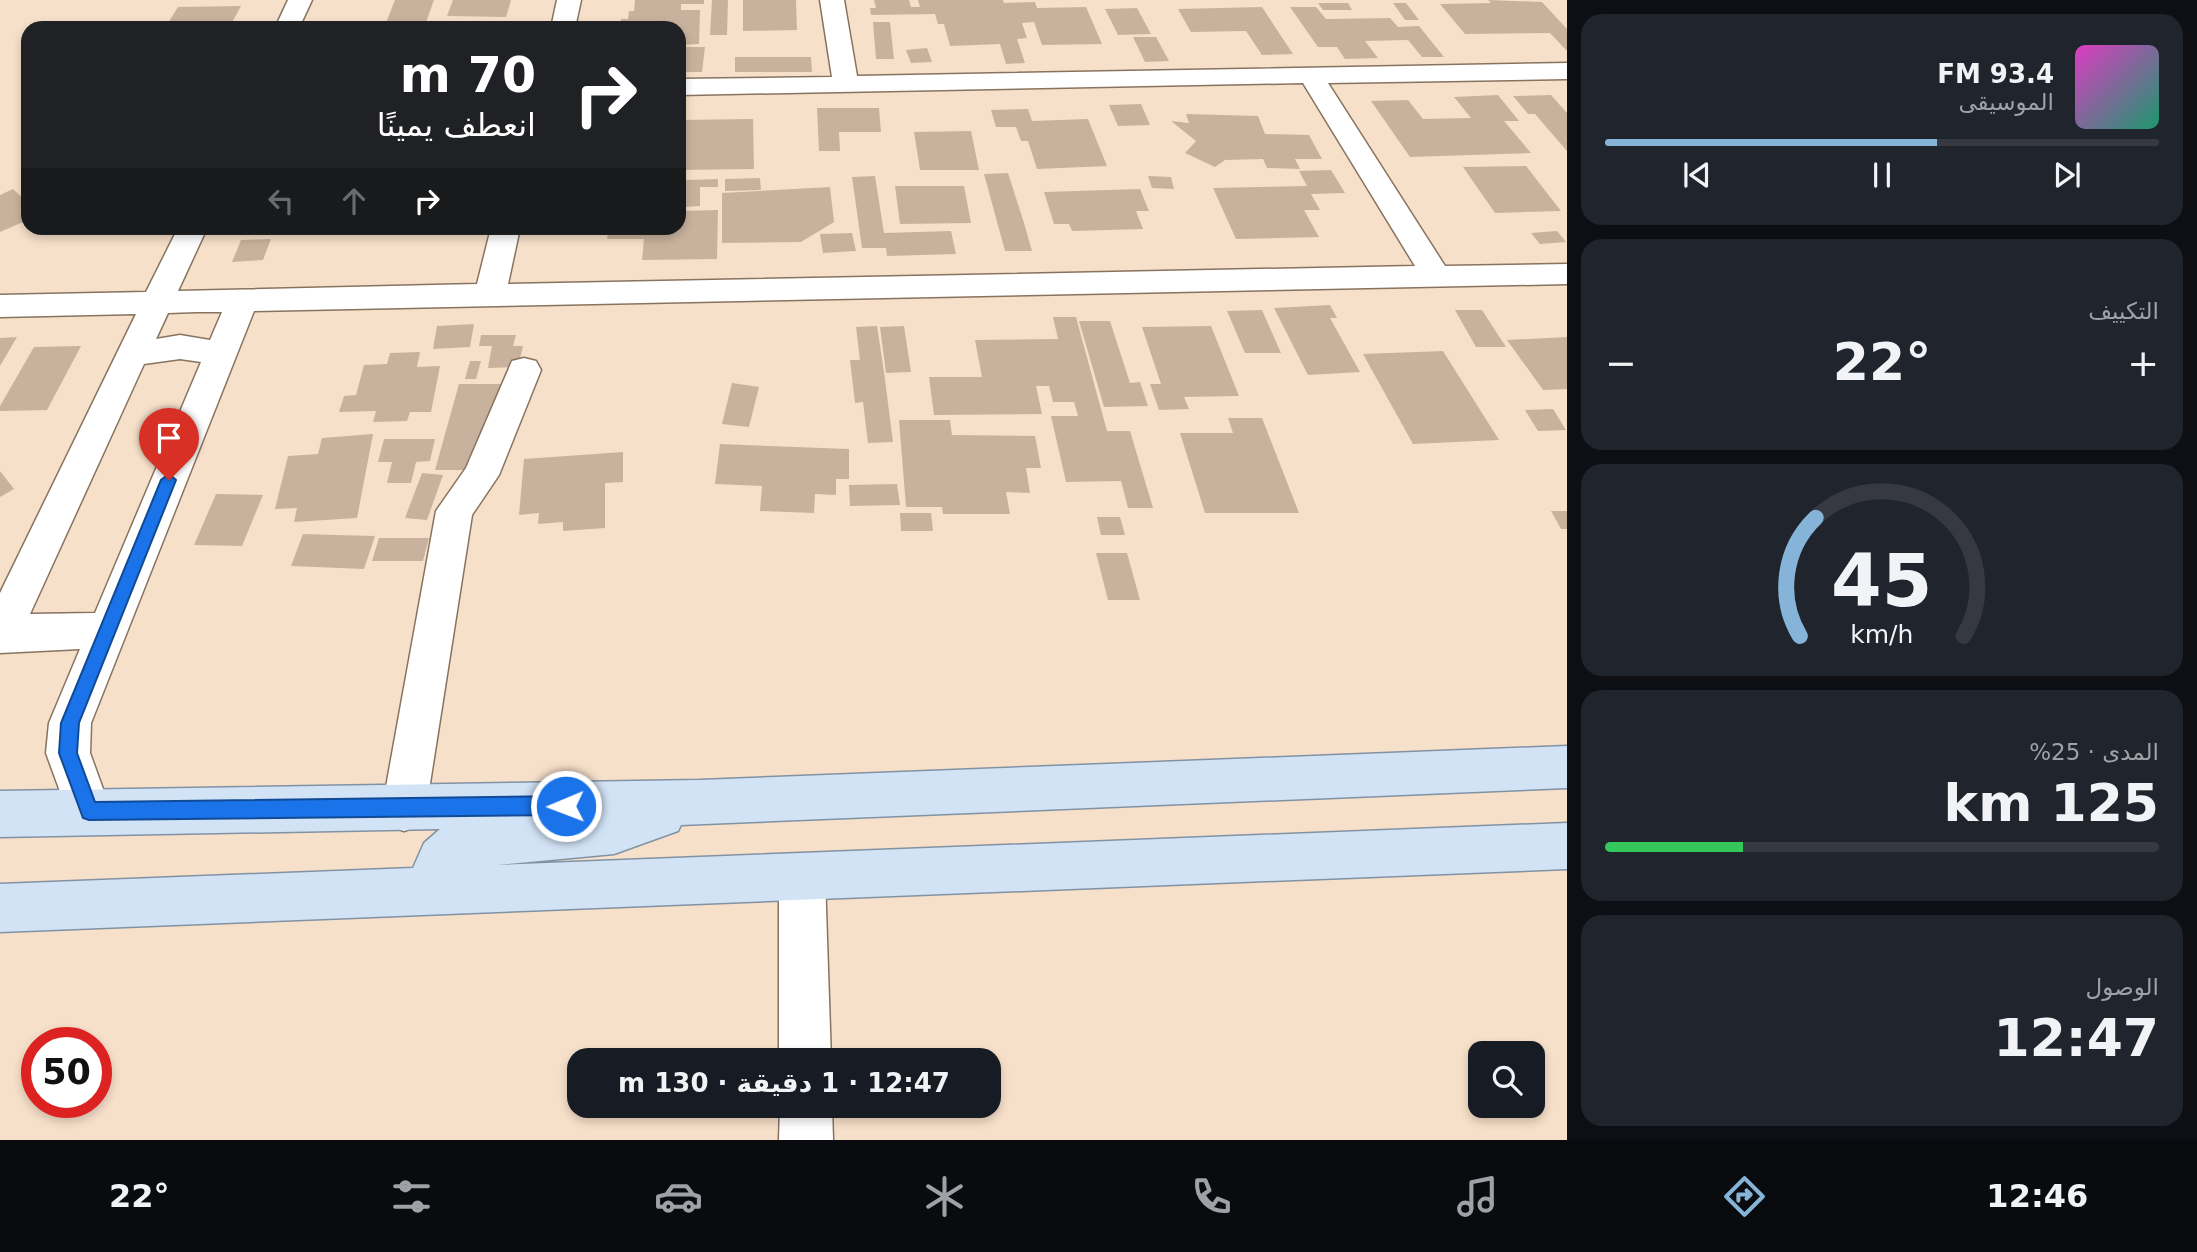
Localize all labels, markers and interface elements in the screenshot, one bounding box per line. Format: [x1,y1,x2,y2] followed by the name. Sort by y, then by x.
[400,47,536,104] text: 70 m
[560,49,651,140] icon: right
[1937,59,2054,89] text: 93.4 FM
[1958,89,2054,115] text: الموسيقى
[377,106,536,144] text: انعطف يمينًا
[1678,156,1716,194] icon: previous
[1863,156,1901,194] icon: pause
[2048,156,2086,194] icon: next
[262,182,300,220] icon: left
[335,182,373,220] icon: ahead
[408,182,446,220] icon: right
[2088,298,2159,324] text: التكييف
[1833,332,1931,392] text: 22°
[1605,341,1637,385] text: −
[2127,341,2159,385] text: +
[139,408,199,480] pin
[150,419,188,457] icon: arrive
[1831,538,1933,623] text: 45
[1850,620,1914,649] text: km/h
[2029,739,2159,765] text: المدى · 25%
[529,769,603,843] position arrow
[1944,773,2159,833] text: 125 km
[2086,974,2159,1000] text: الوصول
[1993,1008,2159,1068] text: 12:47
[21,1027,112,1118] speed limit sign: 50
[1468,1041,1545,1118] map controls
[1468,1041,1545,1118] button: search
[618,1068,950,1098] text: 12:47 · 1 دقيقة · 130 m
[387,1172,436,1221] icon: filters
[654,1172,703,1221] icon: car
[920,1172,969,1221] icon: climate
[1187,1172,1236,1221] icon: phone
[1453,1172,1502,1221] icon: music
[1720,1172,1769,1221] icon: directions
[109,1177,169,1215] text: 22°
[1986,1177,2088,1215] text: 12:46

